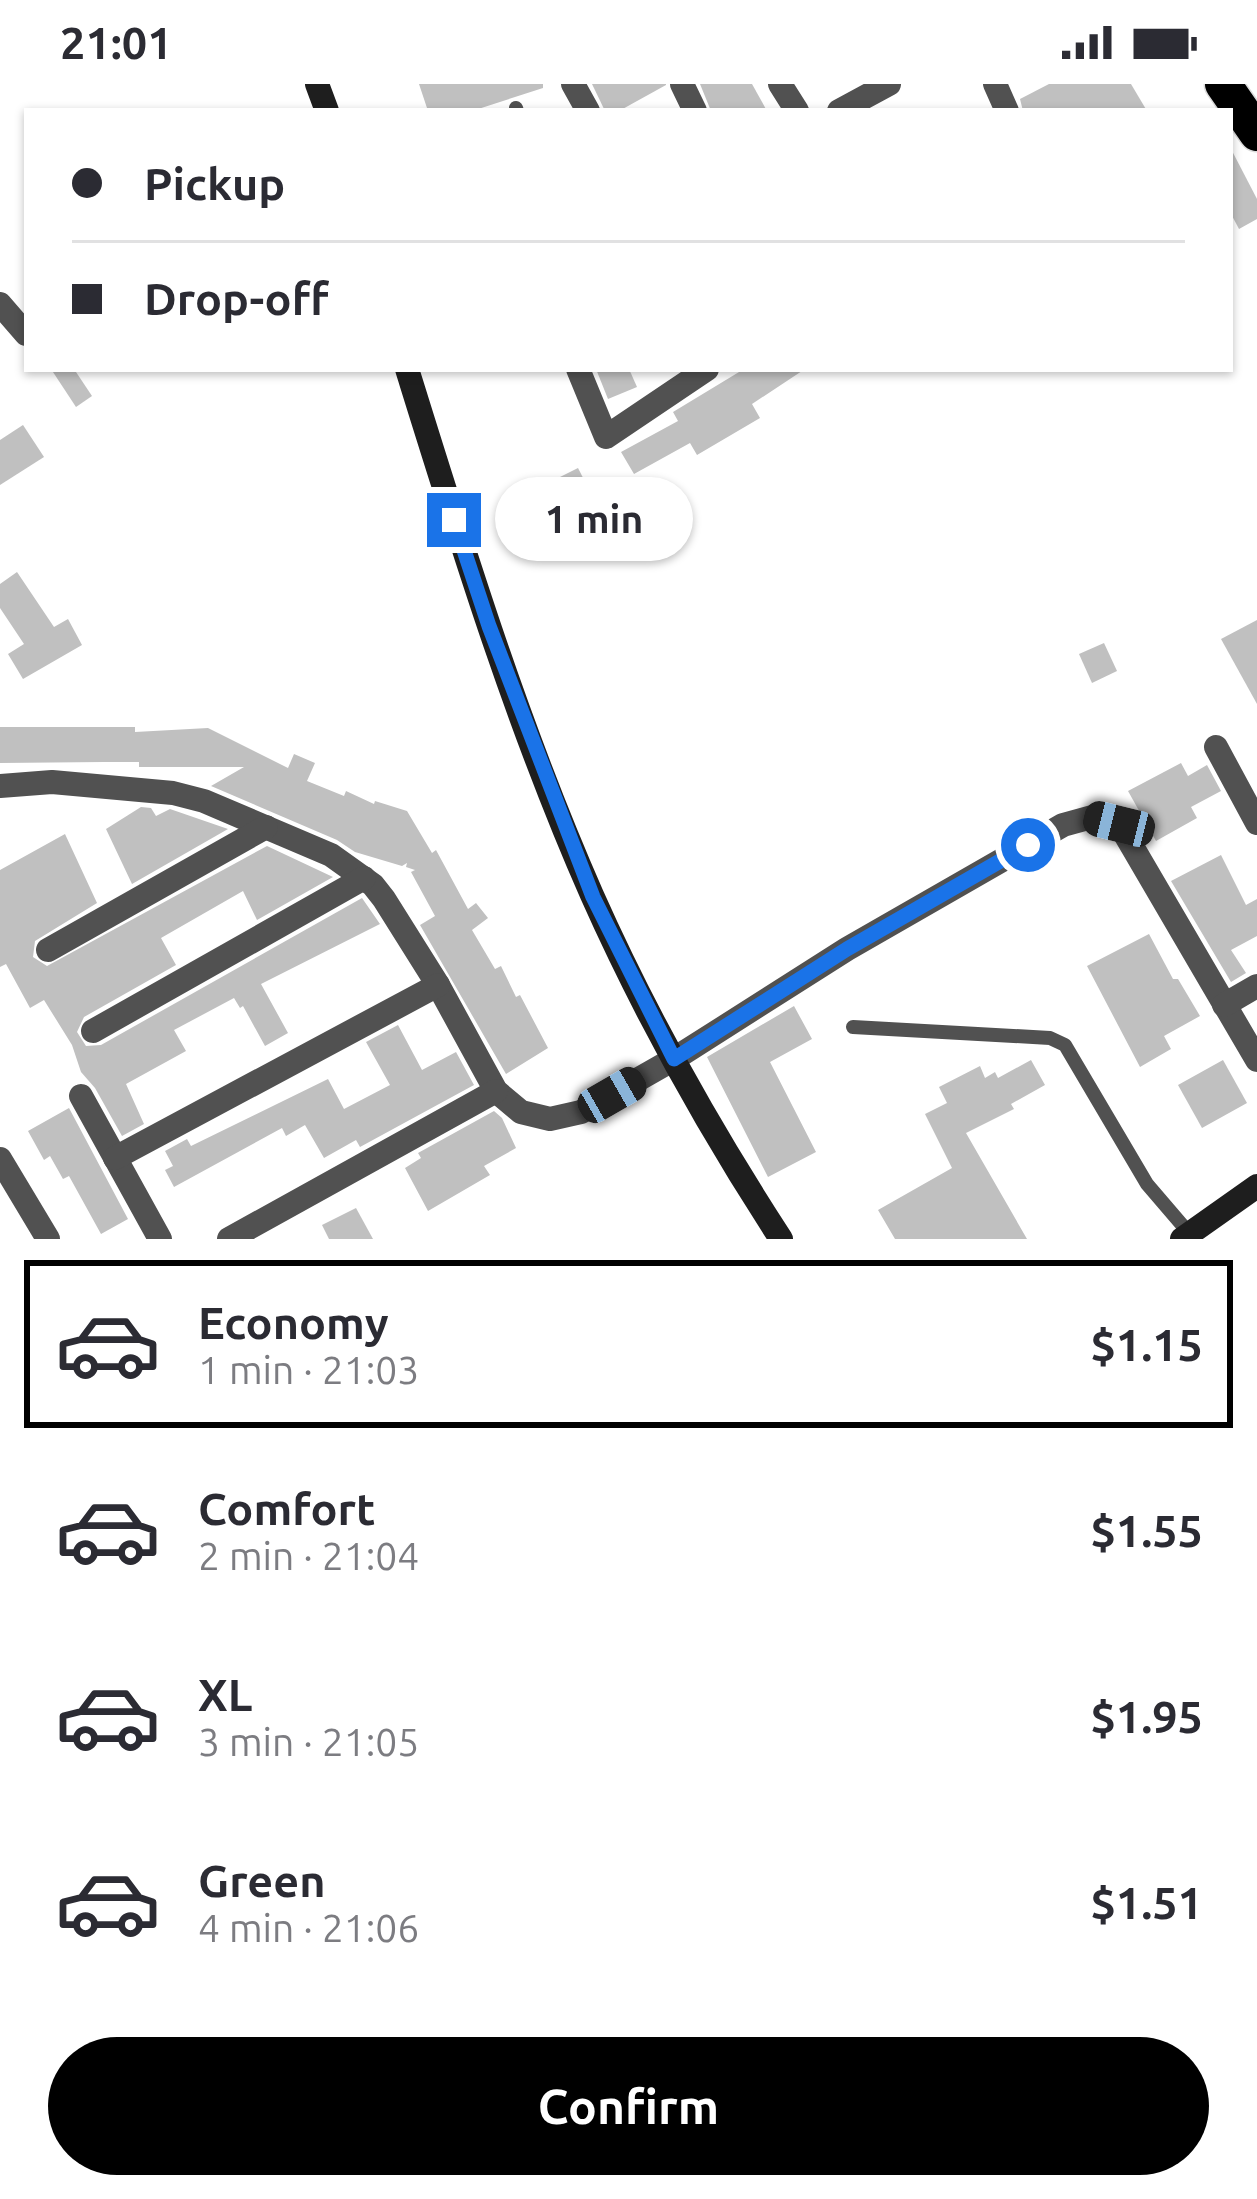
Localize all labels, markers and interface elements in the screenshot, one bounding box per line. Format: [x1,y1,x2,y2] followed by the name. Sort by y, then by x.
[60,17,173,68] text: 21:01
[144,158,285,209] text: Pickup
[144,273,329,324] text: Drop-off
[496,478,694,562] callout: 1 min
[427,493,481,547] route end
[545,497,643,540] text: 1 min
[1080,798,1158,850] car
[1001,818,1055,872] route start
[572,1061,652,1129] car
[54,1290,162,1398] icon: car
[198,1297,389,1348] text: Economy
[1090,1319,1203,1370] text: $1.15
[198,1348,419,1391] text: 1 min · 21:03
[54,1476,162,1584] icon: car
[198,1483,375,1534] text: Comfort
[1090,1505,1203,1556] text: $1.55
[198,1534,419,1577] text: 2 min · 21:04
[54,1662,162,1770] icon: car
[198,1669,252,1720] text: XL
[1090,1691,1203,1742] text: $1.95
[198,1720,419,1763] text: 3 min · 21:05
[54,1848,162,1956] icon: car
[198,1855,325,1906] text: Green
[1090,1877,1203,1928] text: $1.51
[198,1906,419,1949] text: 4 min · 21:06
[48,2037,1209,2175] button: Confirm

